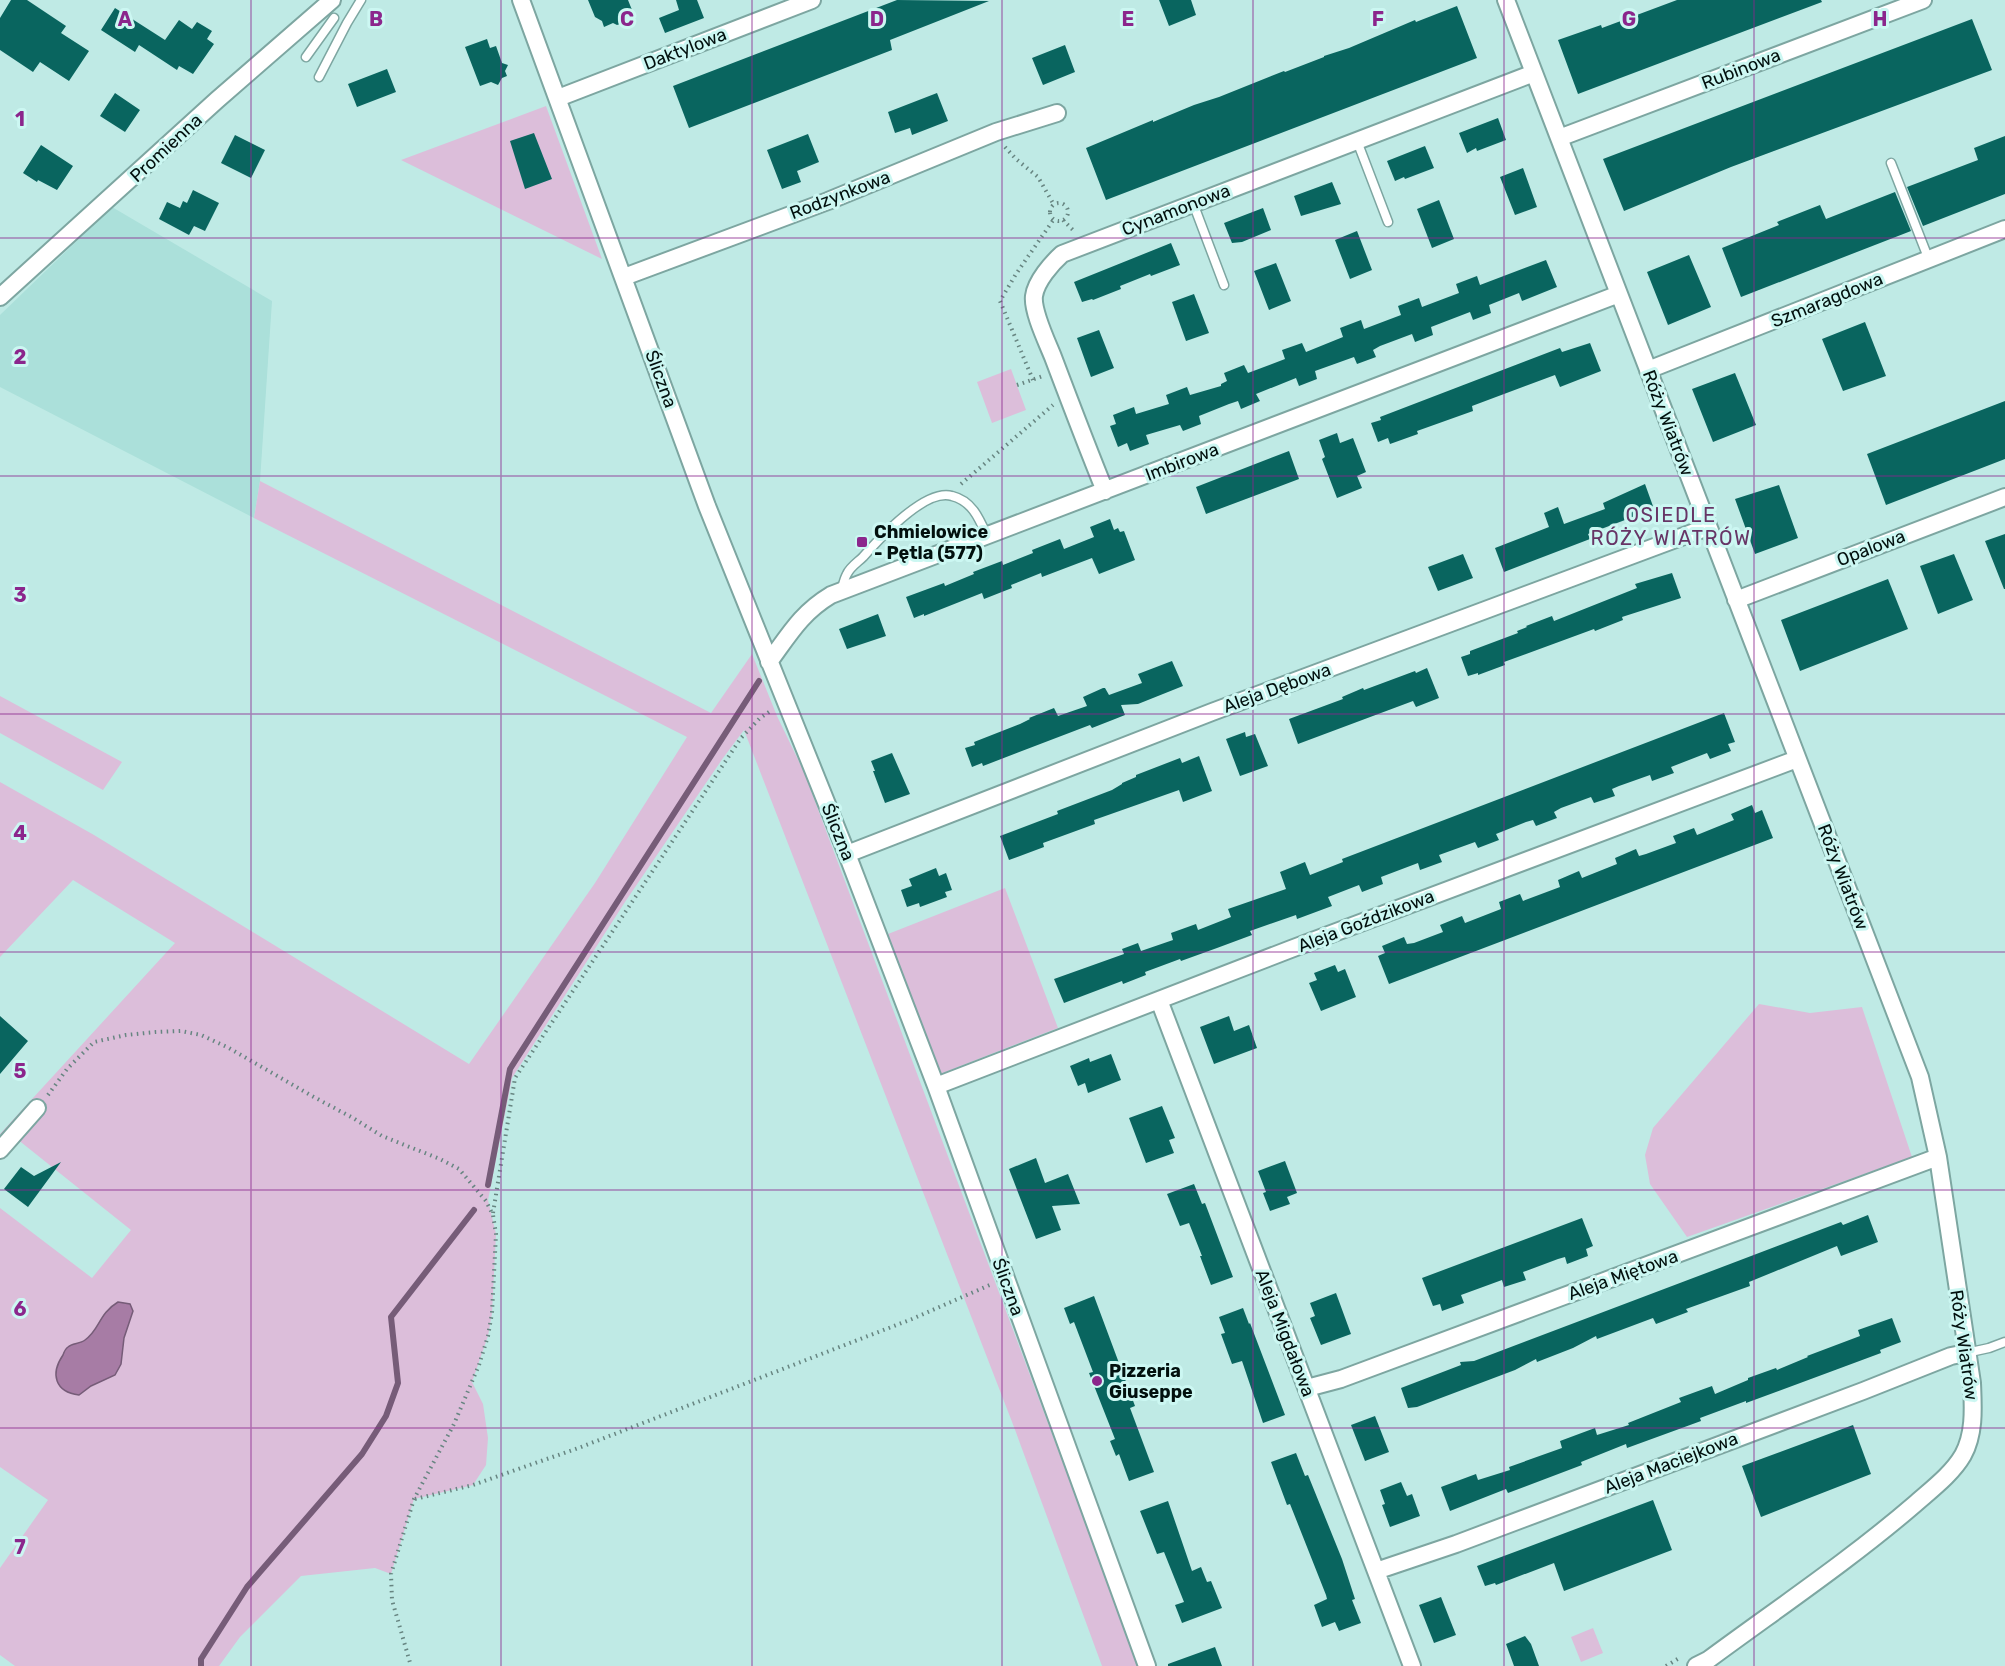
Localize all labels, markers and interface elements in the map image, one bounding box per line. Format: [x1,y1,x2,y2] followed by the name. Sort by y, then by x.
[118,7,133,31] text: A
[369,7,383,31] text: B
[620,7,634,31] text: C
[870,7,884,31] text: D
[1122,7,1134,31] text: E
[1372,7,1384,31] text: F
[1622,7,1636,31] text: G
[1873,7,1887,31] text: H
[640,23,730,75] street label: Daktylowa
[1698,44,1784,94] street label: Rubinowa
[15,107,25,131] text: 1
[125,109,207,187] street label: Promienna
[787,166,893,224] street label: Rodzynkowa
[1119,179,1233,241] street label: Cynamonowa
[1768,268,1886,332] street label: Szmaragdowa
[14,345,27,369] text: 2
[640,347,682,411] street label: Śliczna
[1638,367,1698,479] street label: Róży Wiatrów
[1142,438,1222,486] street label: Imbirowa
[1591,503,1751,550] district label: OSIEDLE RÓŻY WIATRÓW
[874,521,988,564] place label: Chmielowice - Pętla (577)
[1834,525,1908,571] street label: Opalowa
[855,535,869,549] marker: Chmielowice - Pętla (577)
[13,583,27,607] text: 3
[1220,658,1334,718] street label: Aleja Dębowa
[817,800,859,864] street label: Śliczna
[13,821,27,845] text: 4
[1813,821,1873,933] street label: Róży Wiatrów
[1295,885,1437,957] street label: Aleja Goździkowa
[14,1059,27,1083] text: 5
[1565,1245,1681,1305] street label: Aleja Miętowa
[987,1255,1029,1319] street label: Śliczna
[1251,1266,1319,1400] street label: Aleja Migdałowa
[1945,1288,1983,1402] street label: Róży Wiatrów
[13,1297,27,1321] text: 6
[1109,1360,1193,1403] place label: Pizzeria Giuseppe
[1090,1374,1104,1388] marker: Pizzeria Giuseppe
[1601,1427,1741,1499] street label: Aleja Maciejkowa
[14,1535,26,1559] text: 7

